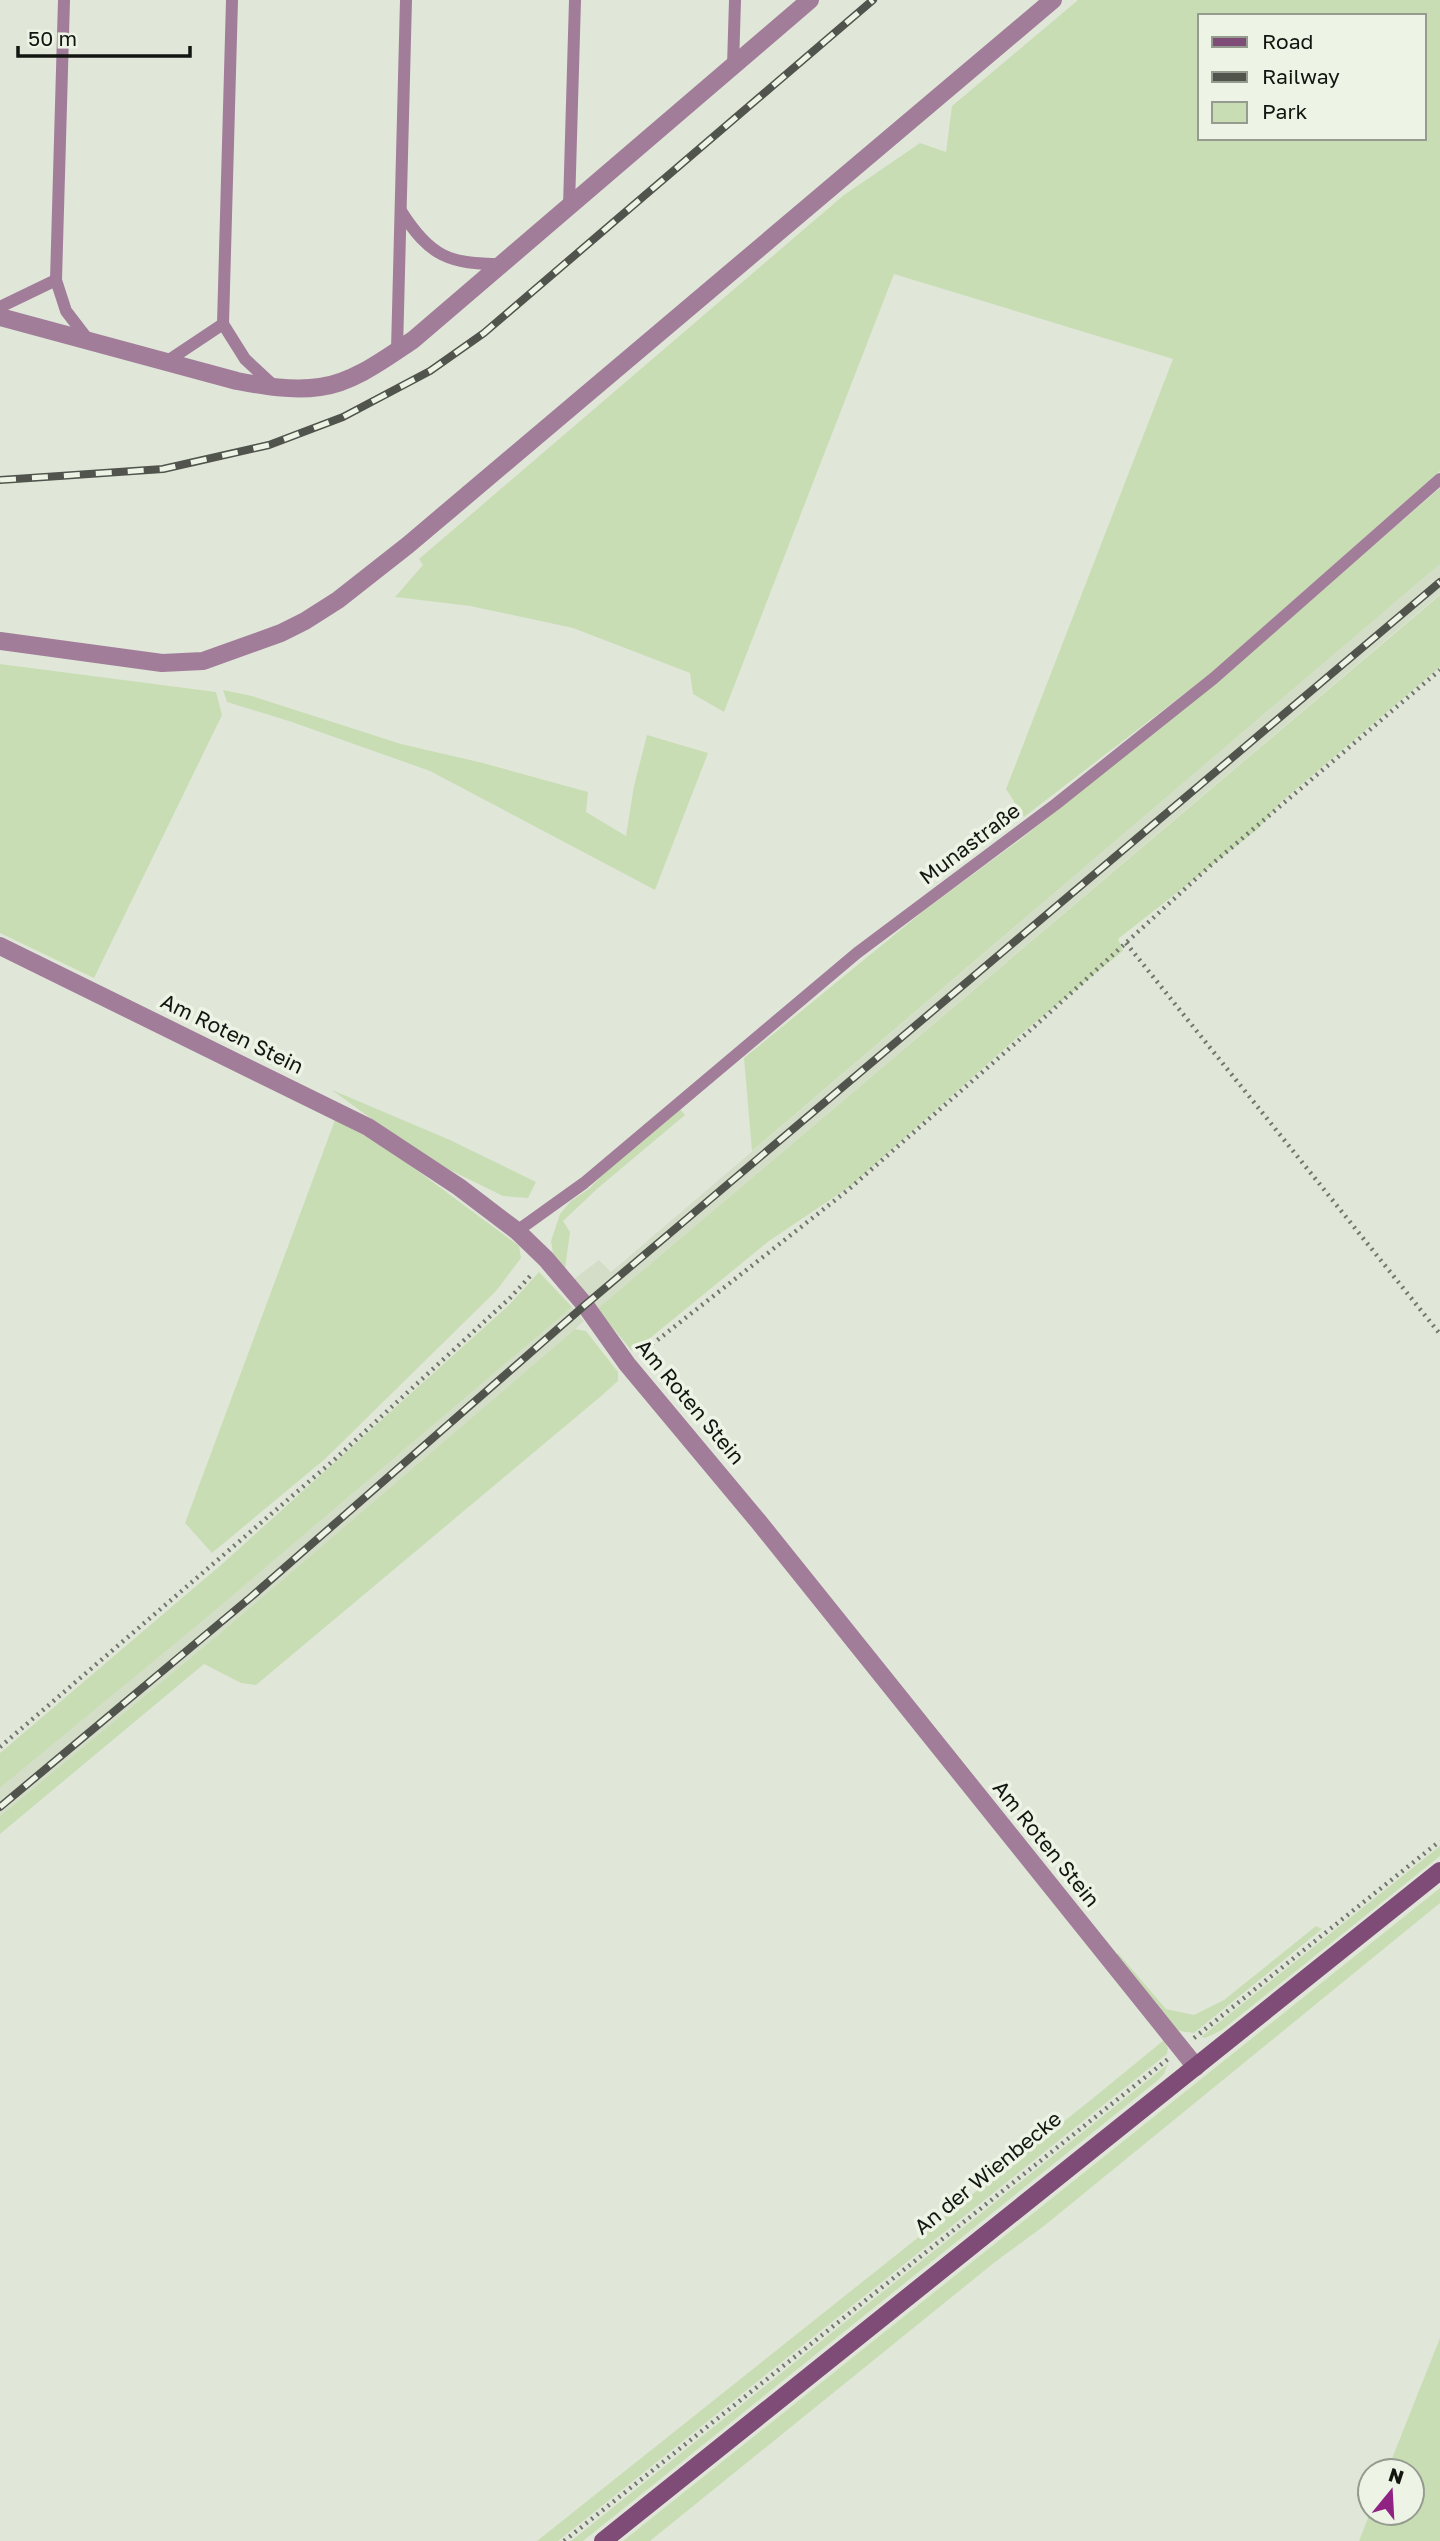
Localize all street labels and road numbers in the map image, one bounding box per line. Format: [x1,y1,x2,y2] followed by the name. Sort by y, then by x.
[914,797,1025,889] street label: Munastraße
[157,987,308,1079] street label: Am Roten Stein
[631,1333,751,1469] street label: Am Roten Stein
[988,1775,1106,1912] street label: Am Roten Stein
[909,2105,1066,2240] street label: An der Wienbecke

